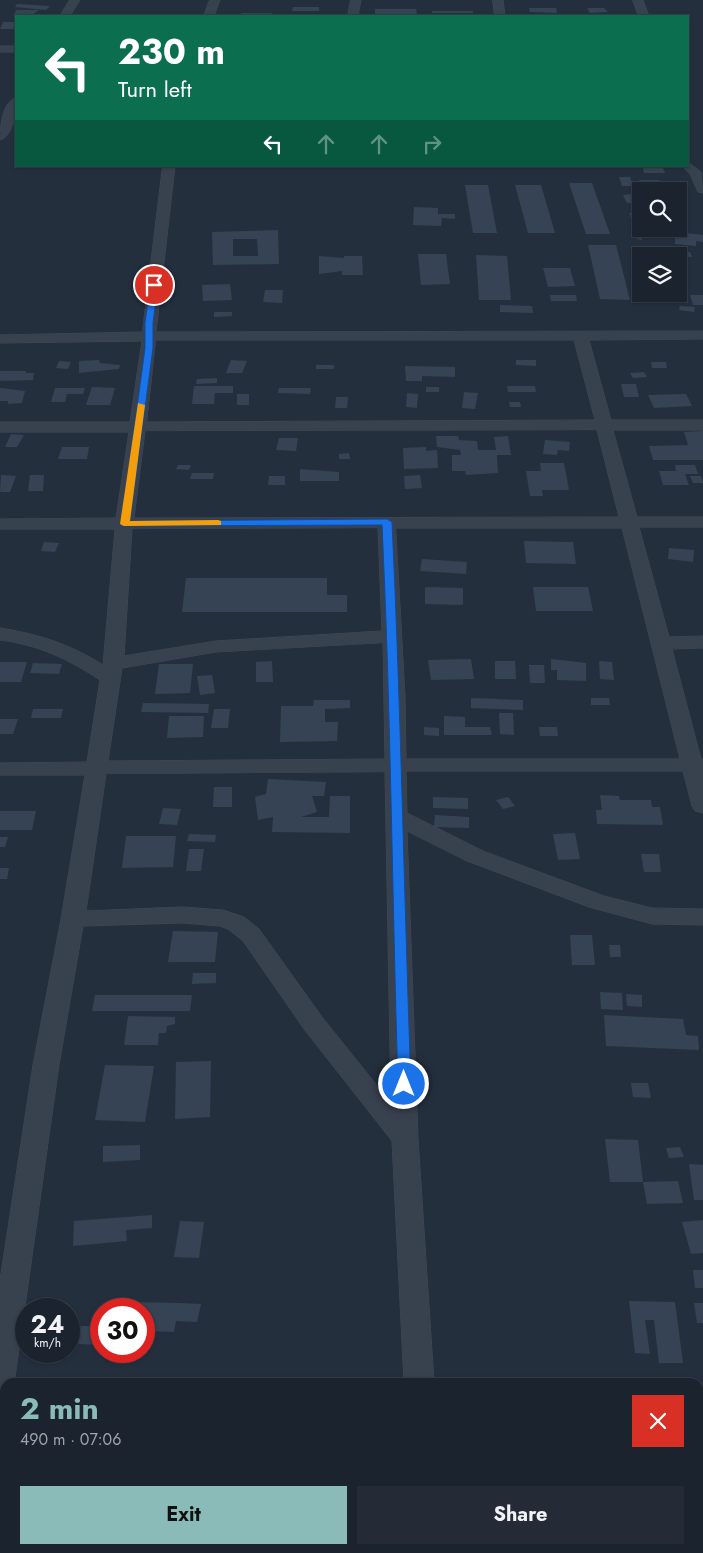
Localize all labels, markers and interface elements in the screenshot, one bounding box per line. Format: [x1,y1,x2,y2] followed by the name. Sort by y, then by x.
[118,27,225,77] text: 230 m
[35,35,100,100] icon: left
[118,73,192,105] text: Turn left
[259,130,287,158] icon: left
[312,130,340,158] icon: ahead
[365,130,393,158] icon: ahead
[418,130,446,158] icon: right
[632,182,687,302] map controls
[632,182,687,237] button: search
[632,247,687,302] button: layers
[133,264,175,306] pin
[140,271,168,299] icon: arrive
[377,1057,429,1109] position arrow
[90,1298,155,1363] speed limit sign: 30
[31,1306,64,1342] text: 24
[34,1334,61,1352] text: km/h
[20,1387,99,1430] text: 2 min
[632,1395,684,1447] button: close
[20,1428,121,1451] text: 490 m · 07:06
[20,1486,347,1544] button: Exit
[357,1486,684,1544] button: Share

